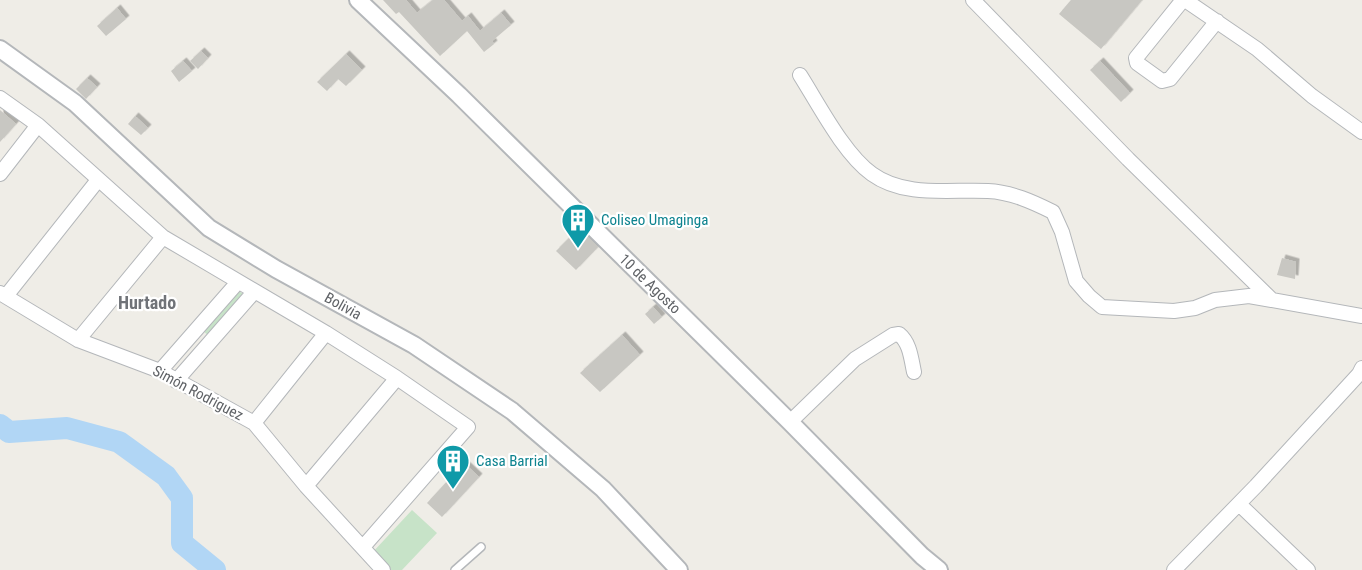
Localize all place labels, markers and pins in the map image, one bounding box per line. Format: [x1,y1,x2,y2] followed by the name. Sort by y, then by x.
[560,202,596,249] building icon: Coliseo Umaginga
[601,211,708,229] place label: Coliseo Umaginga
[435,443,471,490] building icon: Casa Barrial
[476,452,548,470] place label: Casa Barrial

